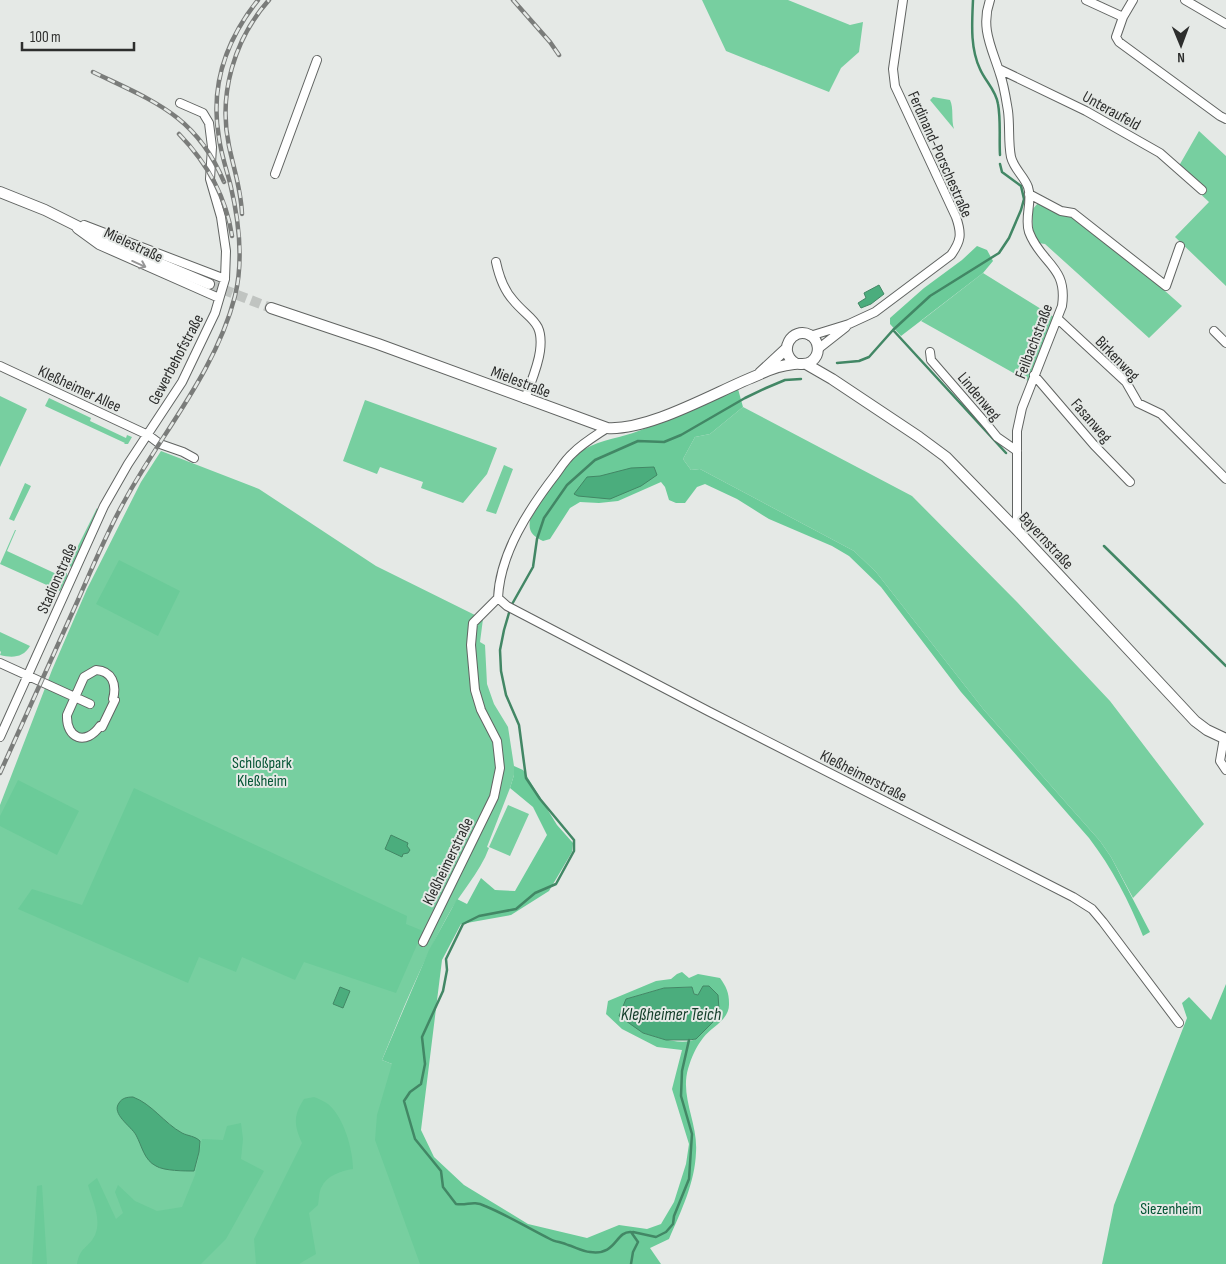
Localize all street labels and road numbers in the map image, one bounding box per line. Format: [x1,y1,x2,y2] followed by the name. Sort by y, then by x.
[1079,88,1144,135] street label: Unteraufeld
[903,89,976,221] street label: Ferdinand-Porschestraße
[101,224,166,267] street label: Mielestraße
[1011,301,1057,382] street label: Feilbachstraße
[145,311,208,408] street label: Gewerbehofstraße
[1091,332,1143,386] street label: Birkenweg
[35,362,124,417] street label: Kleßheimer Allee
[488,362,553,402] street label: Mielestraße
[953,369,1005,425] street label: Lindenweg
[1067,395,1115,447] street label: Fasanweg
[1015,508,1077,574] street label: Bayernstraße
[33,540,81,617] street label: Stadionstraße
[817,746,910,806] street label: Kleßheimerstraße
[419,815,478,909] street label: Kleßheimerstraße

